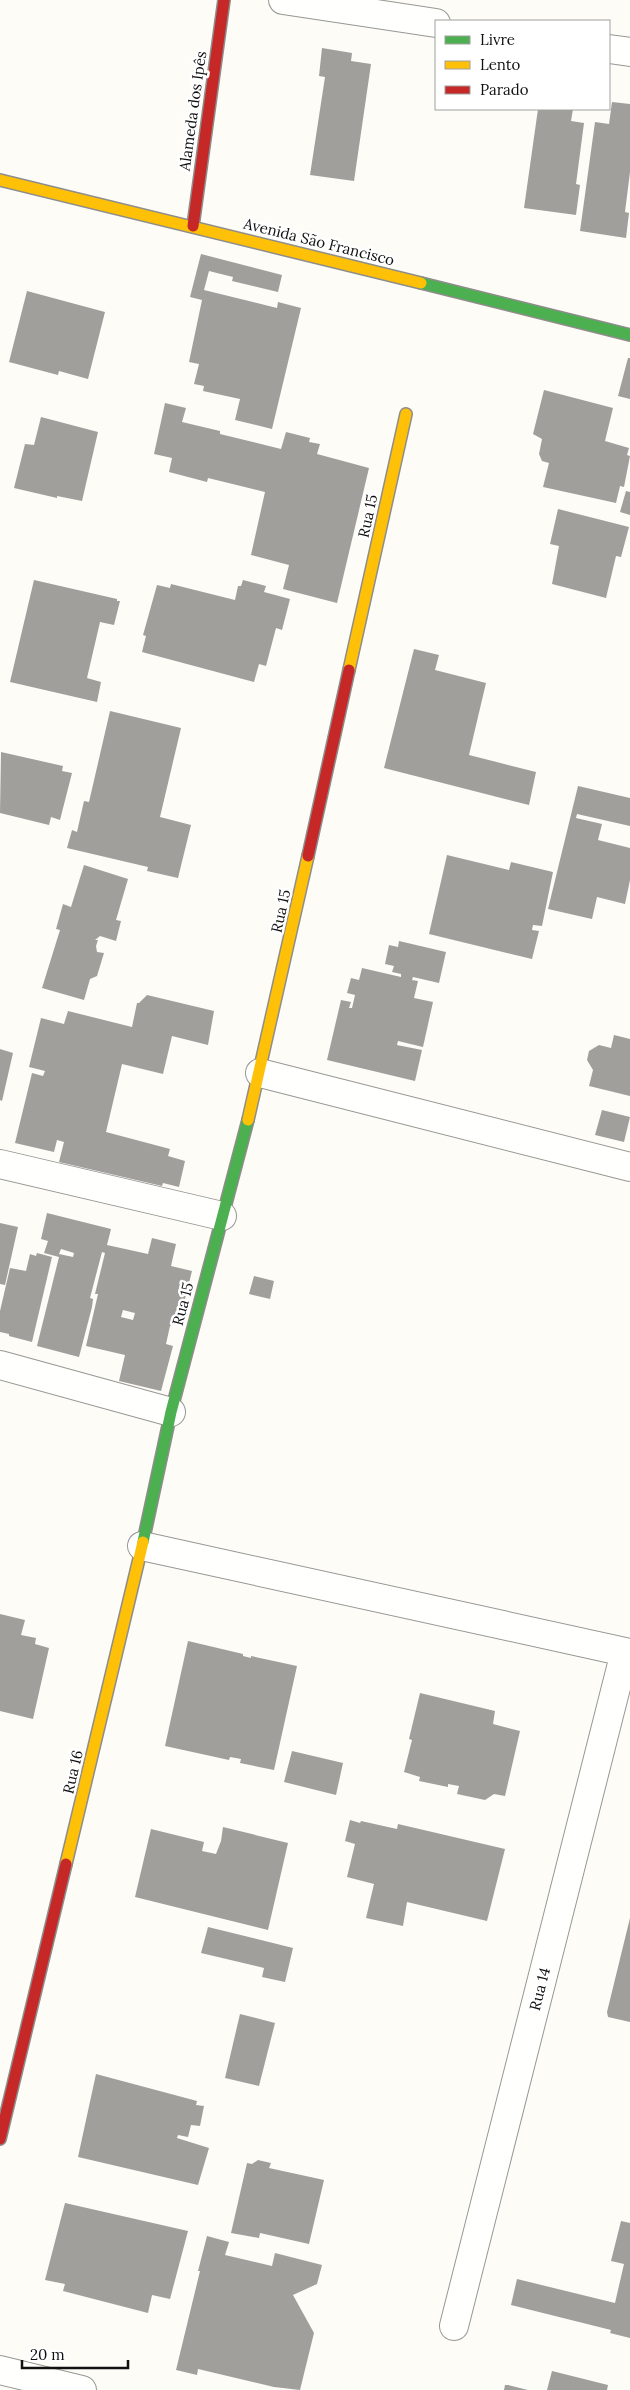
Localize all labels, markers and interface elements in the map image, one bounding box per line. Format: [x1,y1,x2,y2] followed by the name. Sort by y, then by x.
[435,20,610,110] legend
[480,30,515,49] text: Livre
[175,50,210,173] street label: Alameda dos Ipês
[480,55,521,74] text: Lento
[480,80,529,99] text: Parado
[241,213,397,270] street label: Avenida São Francisco
[354,493,381,539] street label: Rua 15
[267,888,294,934] street label: Rua 15
[168,1280,197,1327] street label: Rua 15
[58,1748,87,1796] street label: Rua 16
[525,1965,554,2012] street label: Rua 14
[22,2338,129,2370] scale bar
[30,2345,65,2364] text: 20 m

